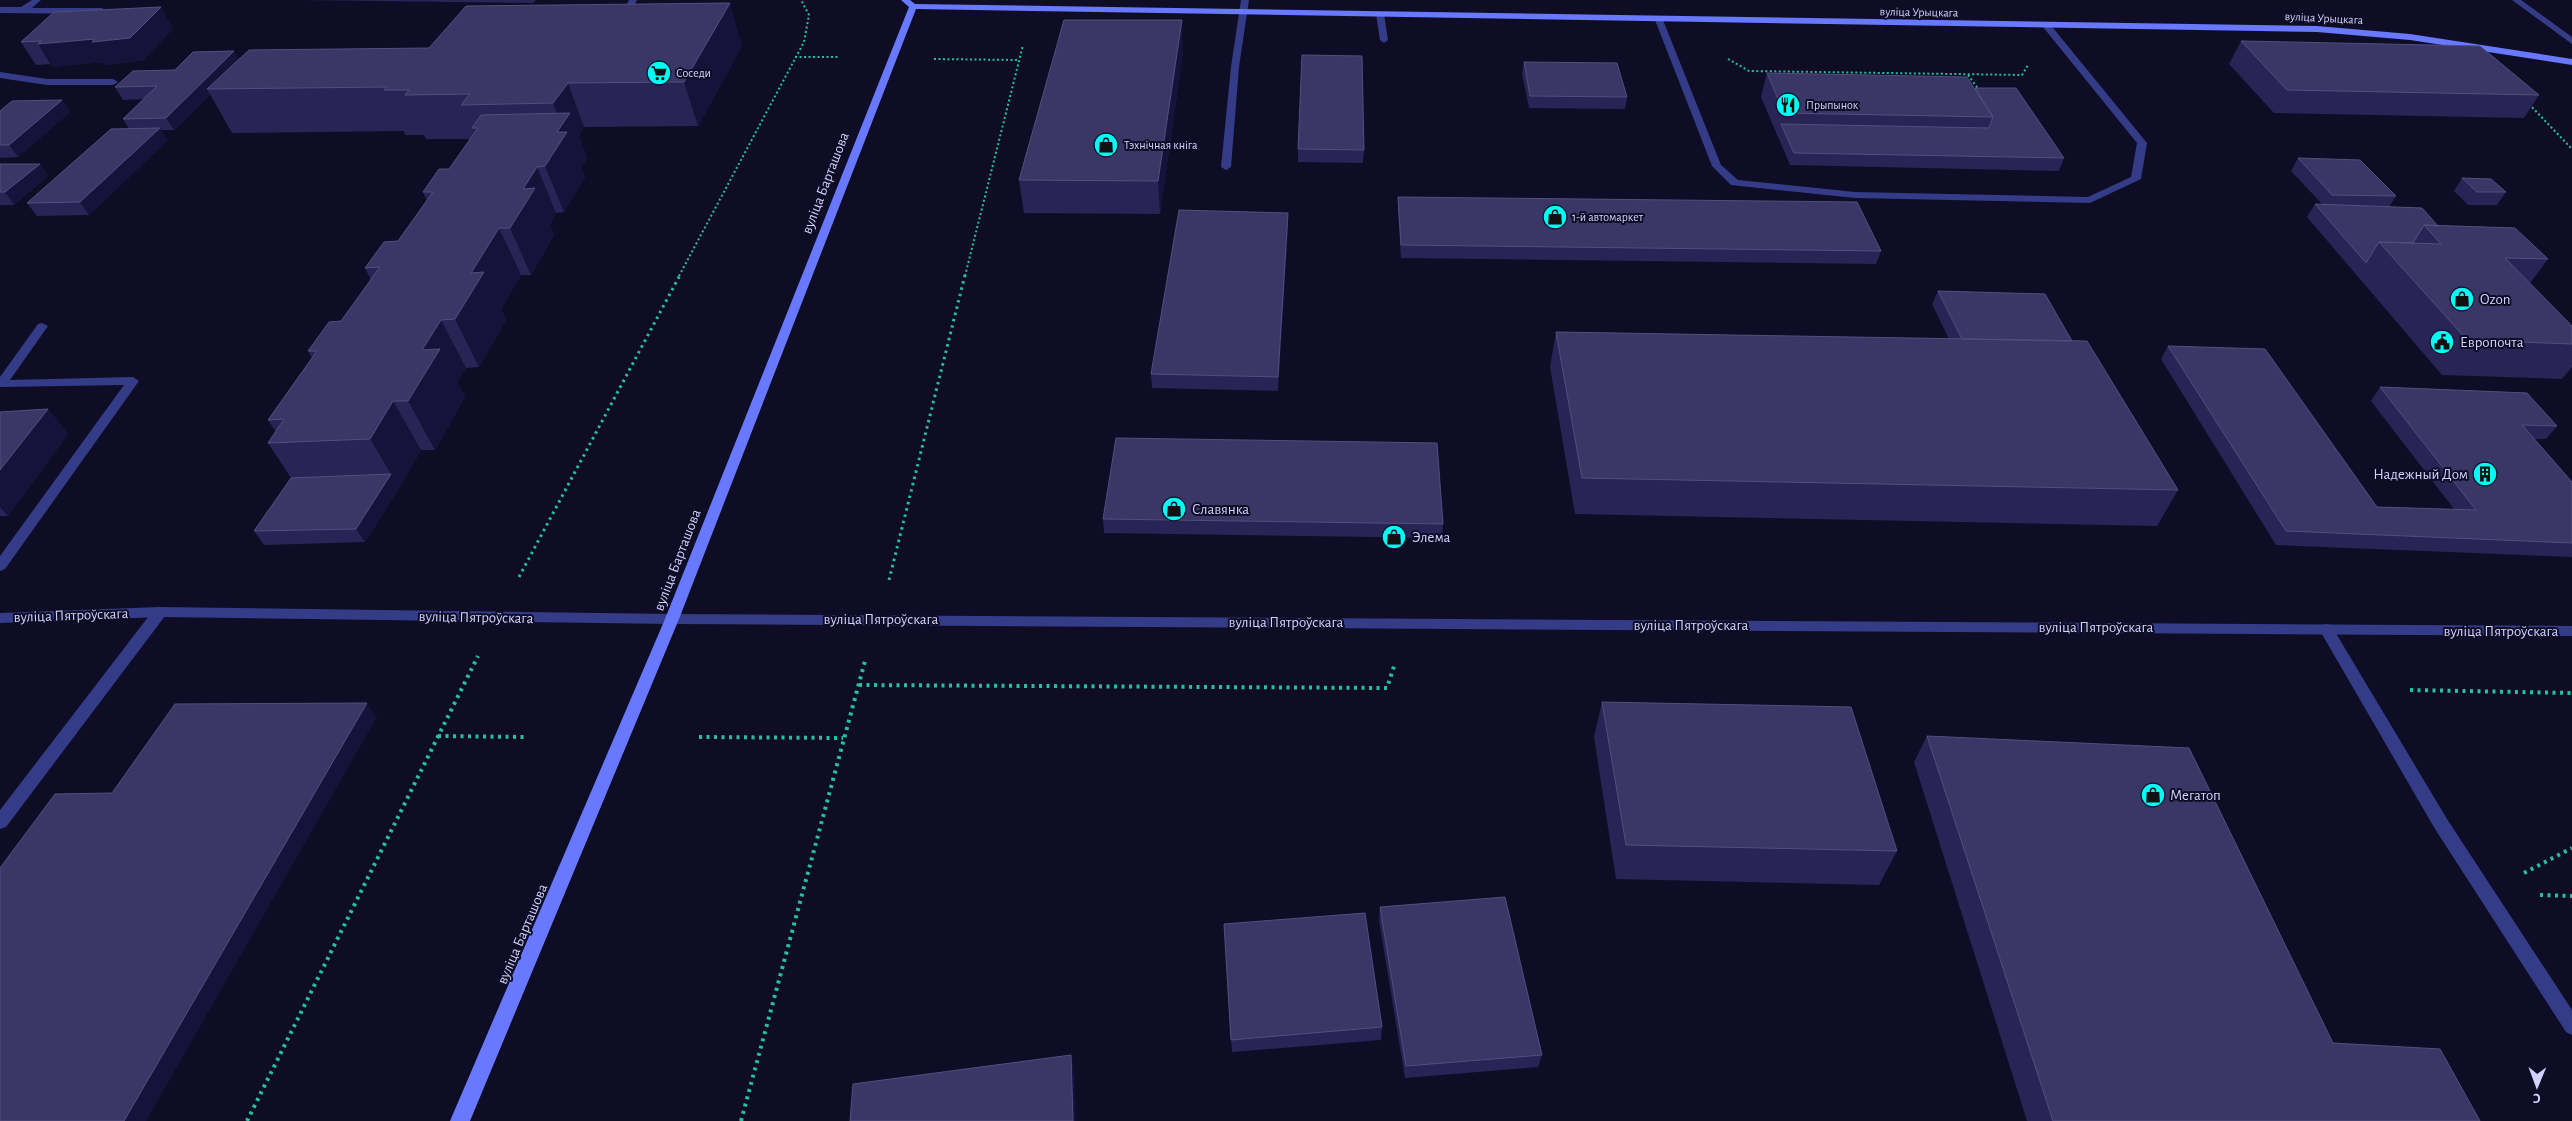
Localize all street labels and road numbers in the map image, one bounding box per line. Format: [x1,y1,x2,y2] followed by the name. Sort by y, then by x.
[1880,5,1959,20] street label: вуліца Урыцкага
[2284,10,2364,27] street label: вуліца Урыцкага
[799,130,852,236] street label: вуліца Барташова
[651,507,704,613] street label: вуліца Барташова
[13,606,129,625] street label: вуліца Пятроўскага
[418,609,534,626] street label: вуліца Пятроўскага
[824,612,939,627] street label: вуліца Пятроўскага
[1229,615,1344,630] street label: вуліца Пятроўскага
[1634,618,1749,633] street label: вуліца Пятроўскага
[2039,620,2154,635] street label: вуліца Пятроўскага
[2444,624,2559,639] street label: вуліца Пятроўскага
[495,882,550,987] street label: вуліца Барташова

